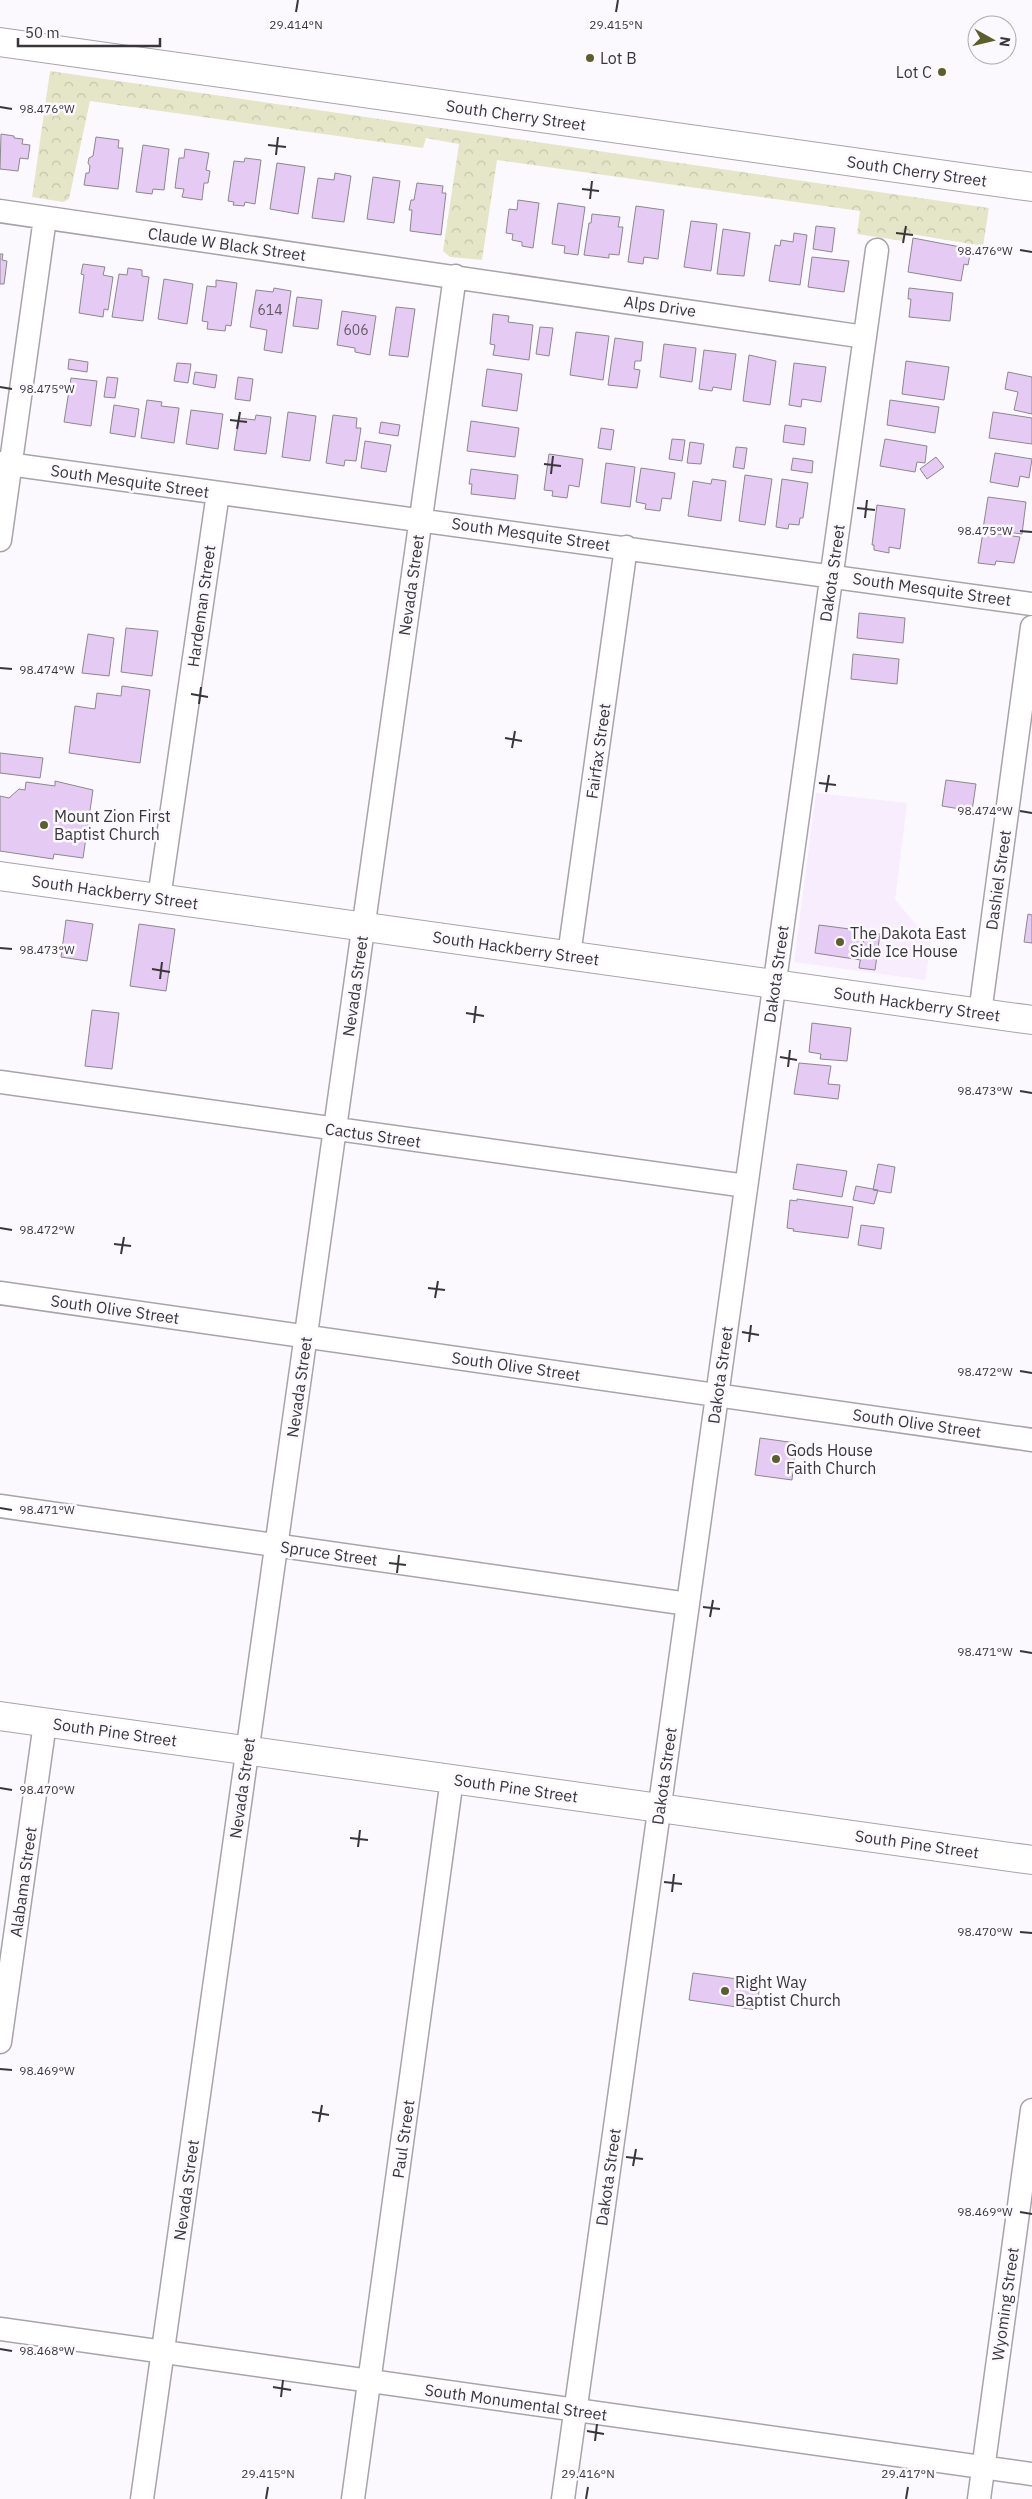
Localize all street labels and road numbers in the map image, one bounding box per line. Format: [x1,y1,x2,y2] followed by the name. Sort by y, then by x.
[445,95,587,135] street label: South Cherry Street
[846,151,988,191] street label: South Cherry Street
[147,223,307,265] street label: Claude W Black Street
[623,291,698,321] street label: Alps Drive
[50,460,210,502] street label: South Mesquite Street
[451,513,611,555] street label: South Mesquite Street
[815,523,849,623] street label: Dakota Street
[394,533,428,637] street label: Nevada Street
[183,544,219,668] street label: Hardeman Street
[852,568,1012,610] street label: South Mesquite Street
[581,702,615,800] street label: Fairfax Street
[981,829,1015,931] street label: Dashiel Street
[31,870,199,914] street label: South Hackberry Street
[759,924,793,1024] street label: Dakota Street
[432,926,600,970] street label: South Hackberry Street
[338,934,372,1038] street label: Nevada Street
[833,982,1001,1026] street label: South Hackberry Street
[324,1118,422,1152] street label: Cactus Street
[49,1290,181,1328] street label: South Olive Street
[703,1325,737,1425] street label: Dakota Street
[282,1335,316,1439] street label: Nevada Street
[450,1347,582,1385] street label: South Olive Street
[851,1404,983,1442] street label: South Olive Street
[279,1536,379,1570] street label: Spruce Street
[52,1713,178,1751] street label: South Pine Street
[647,1726,681,1826] street label: Dakota Street
[225,1736,259,1840] street label: Nevada Street
[453,1769,579,1807] street label: South Pine Street
[854,1825,980,1863] street label: South Pine Street
[5,1826,41,1938] street label: Alabama Street
[388,2098,418,2180] street label: Paul Street
[591,2127,625,2227] street label: Dakota Street
[169,2138,203,2242] street label: Nevada Street
[987,2246,1023,2362] street label: Wyoming Street
[424,2379,608,2425] street label: South Monumental Street

